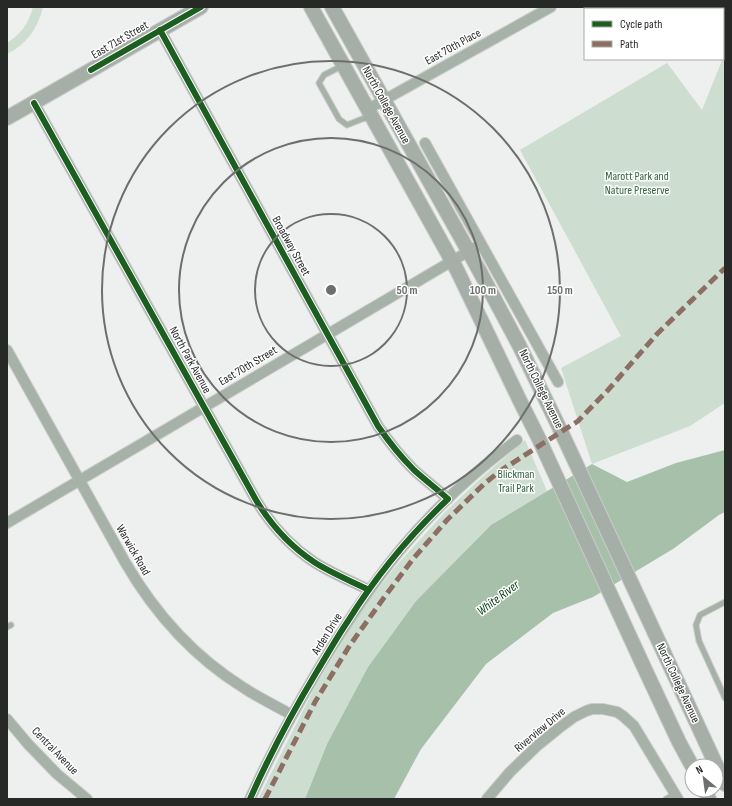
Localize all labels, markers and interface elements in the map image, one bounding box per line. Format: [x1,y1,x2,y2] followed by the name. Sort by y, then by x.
[584,8,724,60] legend
[89,17,152,62] street label: East 71st Street
[620,17,662,32] text: Cycle path
[422,25,484,68] street label: East 70th Place
[620,37,638,52] text: Path
[359,64,414,146] street label: North College Avenue
[605,169,669,198] park label: Marott Park and Nature Preserve
[268,213,314,279] street label: Broadway Street
[324,283,338,297] centre of rings
[397,283,417,298] text: 50 m
[470,283,496,298] text: 100 m
[547,283,573,298] text: 150 m
[165,324,215,396] street label: North Park Avenue
[216,343,280,389] street label: East 70th Street
[515,347,567,431] street label: North College Avenue
[498,467,534,496] park label: Blickman Trail Park
[113,522,153,578] street label: Warwick Road
[474,576,523,619] water label: White River
[308,610,346,659] street label: Arden Drive
[653,641,703,725] street label: North College Avenue
[511,704,569,756] street label: Riverview Drive
[28,724,82,778] street label: Central Avenue
[684,758,724,798] north arrow
[694,763,705,777] text: N

